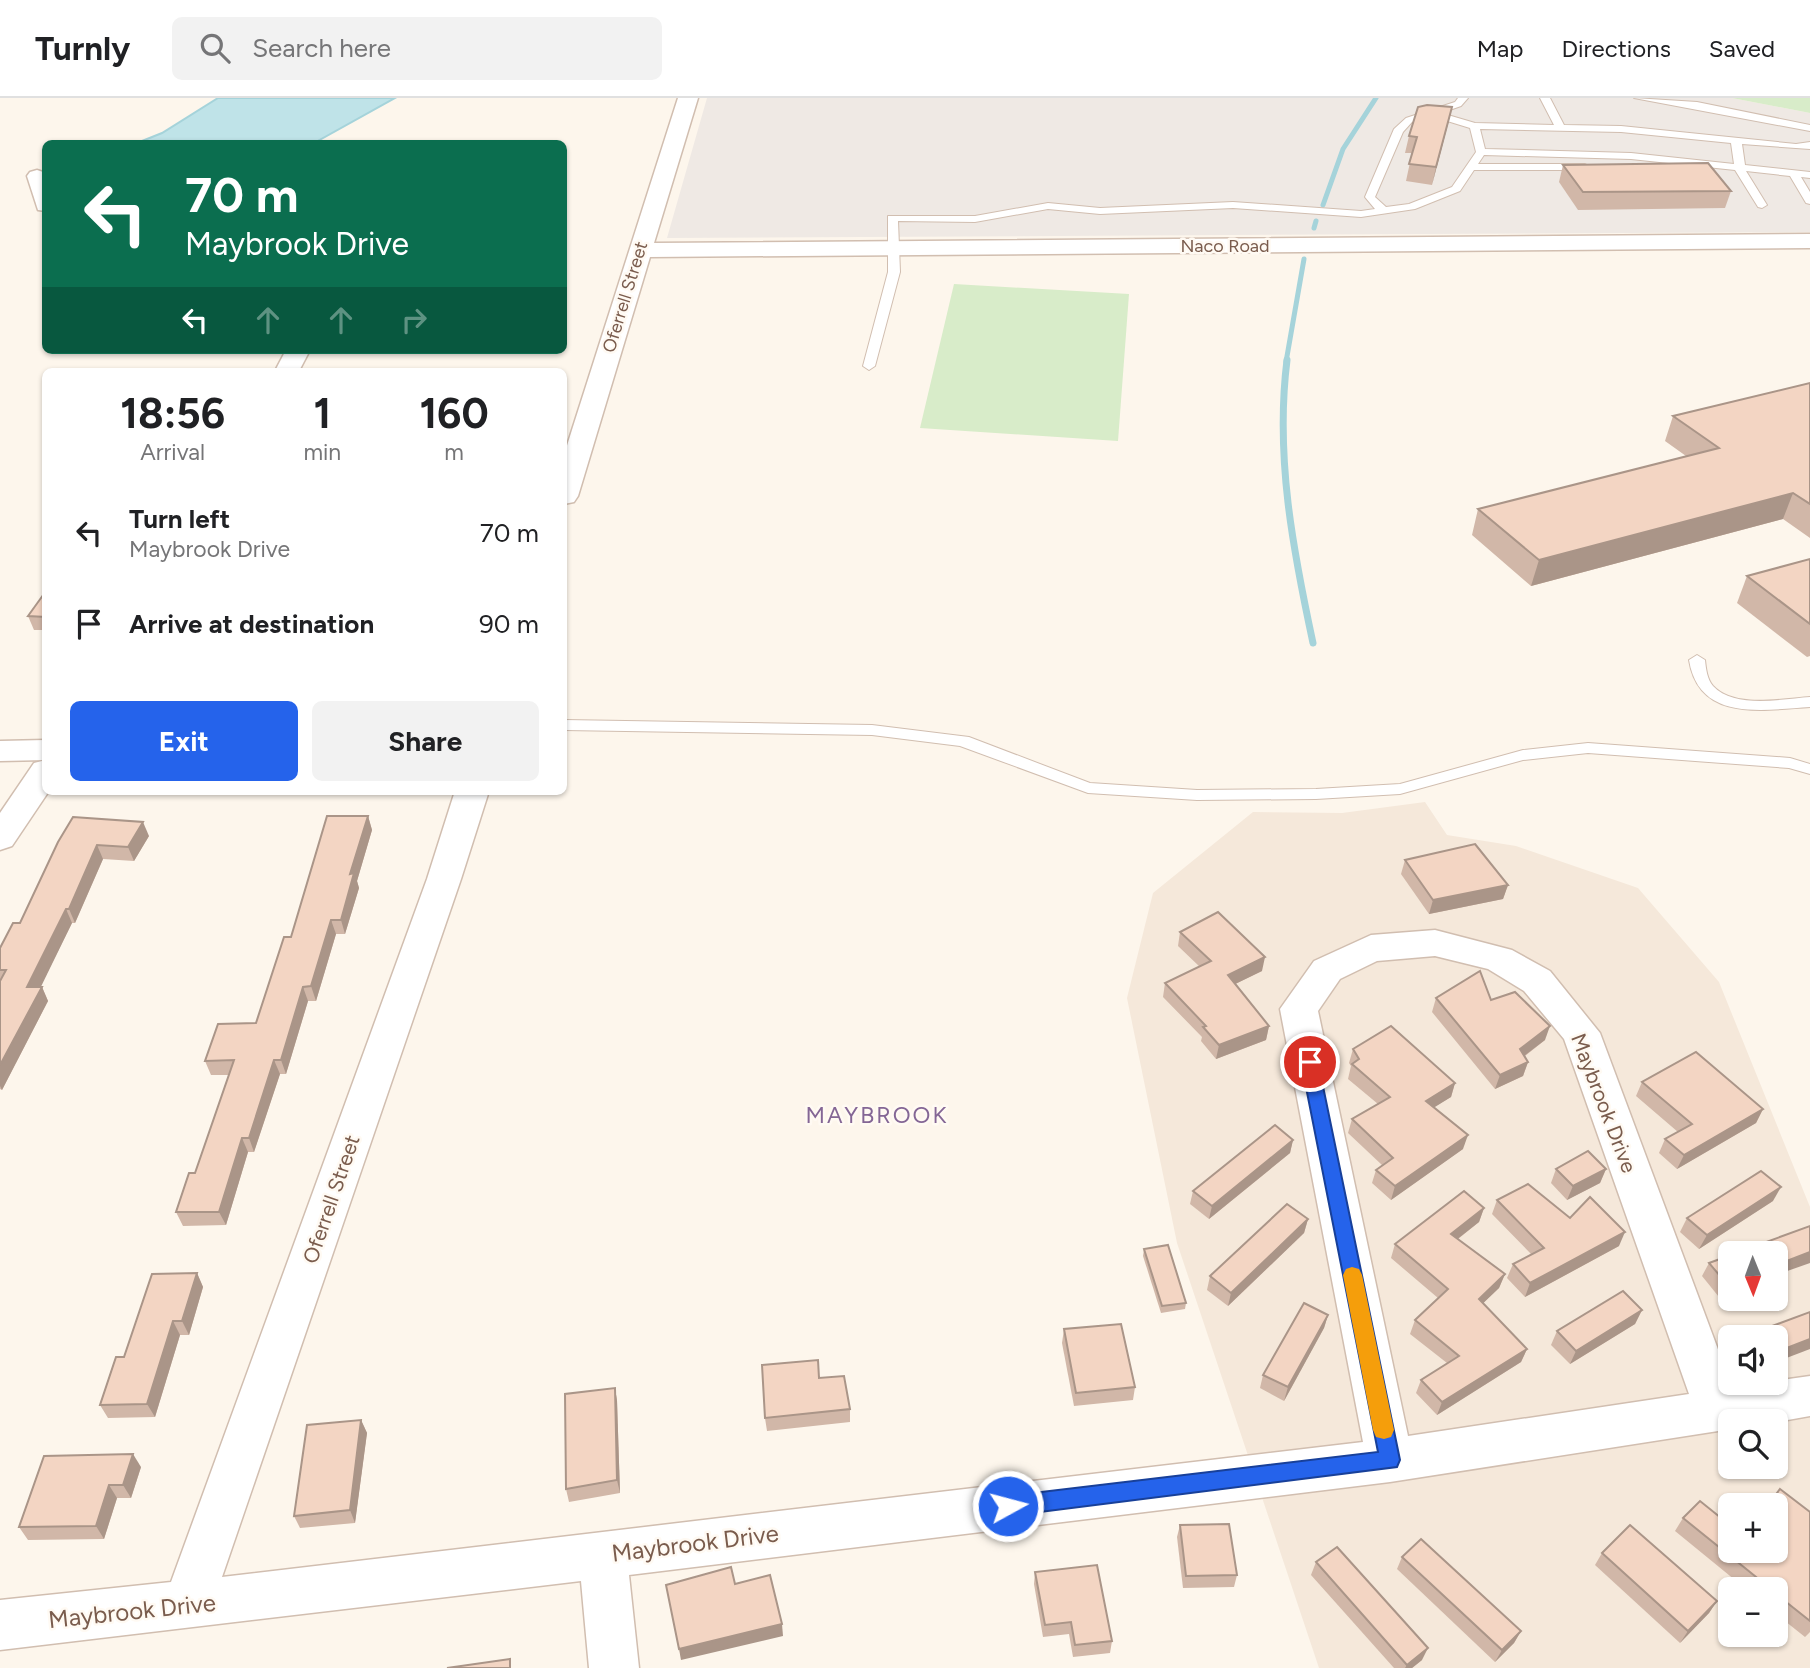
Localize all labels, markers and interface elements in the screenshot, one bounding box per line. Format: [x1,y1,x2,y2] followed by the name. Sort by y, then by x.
[172,17,662,80] search box
[35,29,130,68] text: Turnly
[196,29,234,67] icon: search
[252,32,391,64] text: Search here
[1477,34,1523,63] text: Map
[1561,34,1671,63] text: Directions
[1709,34,1775,63] text: Saved
[185,165,298,224] text: 70 m
[70,168,161,259] icon: left
[185,225,409,263] text: Maybrook Drive
[1180,235,1270,257] street label: Naco Road
[598,239,652,355] street label: Oferrell Street
[176,301,214,339] icon: left
[249,301,287,339] icon: ahead
[322,301,360,339] icon: ahead
[395,301,433,339] icon: right
[120,388,225,439] text: 18:56
[313,388,331,439] text: 1
[419,388,489,439] text: 160
[140,438,205,466] text: Arrival
[303,438,341,466] text: min
[444,438,464,466] text: m
[129,503,230,535] text: Turn left
[70,514,108,552] icon: left
[480,517,539,549] text: 70 m
[129,535,290,563] text: Maybrook Drive
[70,605,108,643] icon: arrive
[129,608,374,640] text: Arrive at destination
[479,608,539,640] text: 90 m
[70,701,298,781] button: Exit
[312,701,539,781] button: Share
[1566,1030,1642,1176] street label: Maybrook Drive
[1280,1032,1340,1092] pin
[1291,1043,1329,1081] icon: arrive
[806,1101,948,1129] district label: MAYBROOK
[297,1131,365,1267] street label: Oferrell Street
[1718,1241,1788,1311] north arrow
[1718,1241,1788,1647] map controls
[1718,1325,1788,1395] button: sound
[1718,1409,1788,1479] button: search
[971,1469,1045,1543] position arrow
[1718,1493,1788,1563] button: +
[610,1518,780,1568] street label: Maybrook Drive
[1718,1577,1788,1647] button: −
[47,1588,217,1634] street label: Maybrook Drive

